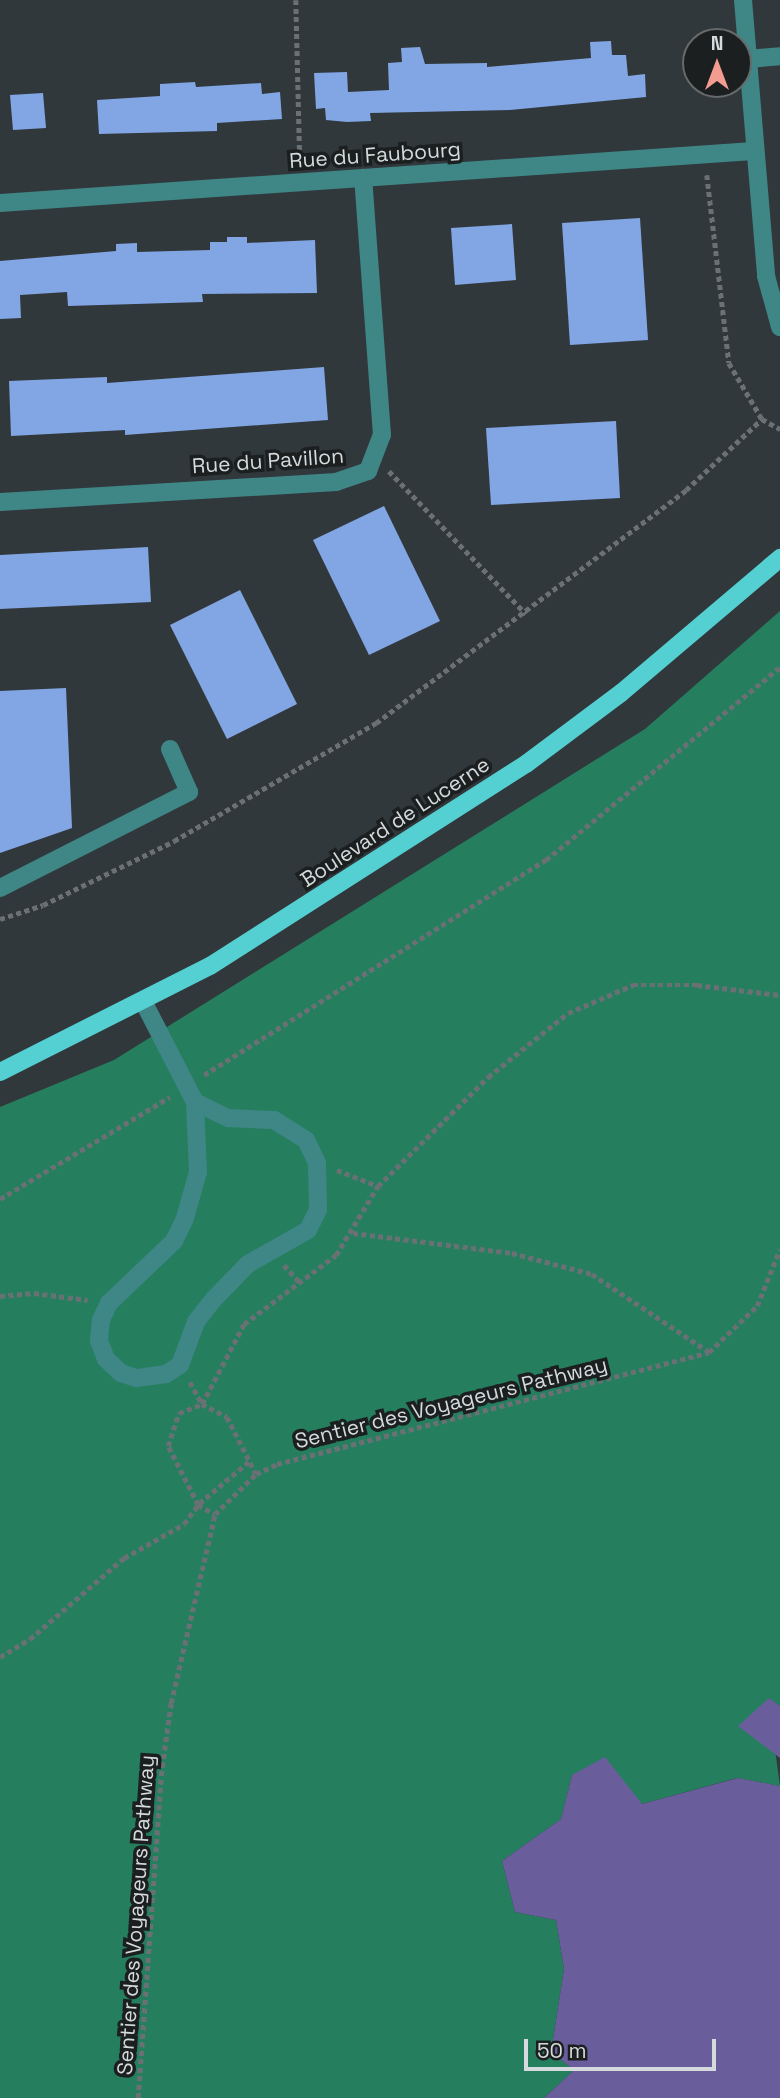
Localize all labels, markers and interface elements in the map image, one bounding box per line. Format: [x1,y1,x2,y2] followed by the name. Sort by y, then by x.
[682,28,752,98] north arrow
[711,31,723,56] text: N
[288,136,462,174] street label: Rue du Faubourg
[191,443,345,479] street label: Rue du Pavillon
[296,751,494,893] street label: Boulevard de Lucerne
[292,1352,610,1454] street label: Sentier des Voyageurs Pathway
[112,1754,160,2076] street label: Sentier des Voyageurs Pathway
[528,2024,720,2068] scale bar
[537,2037,587,2064] text: 50 m

